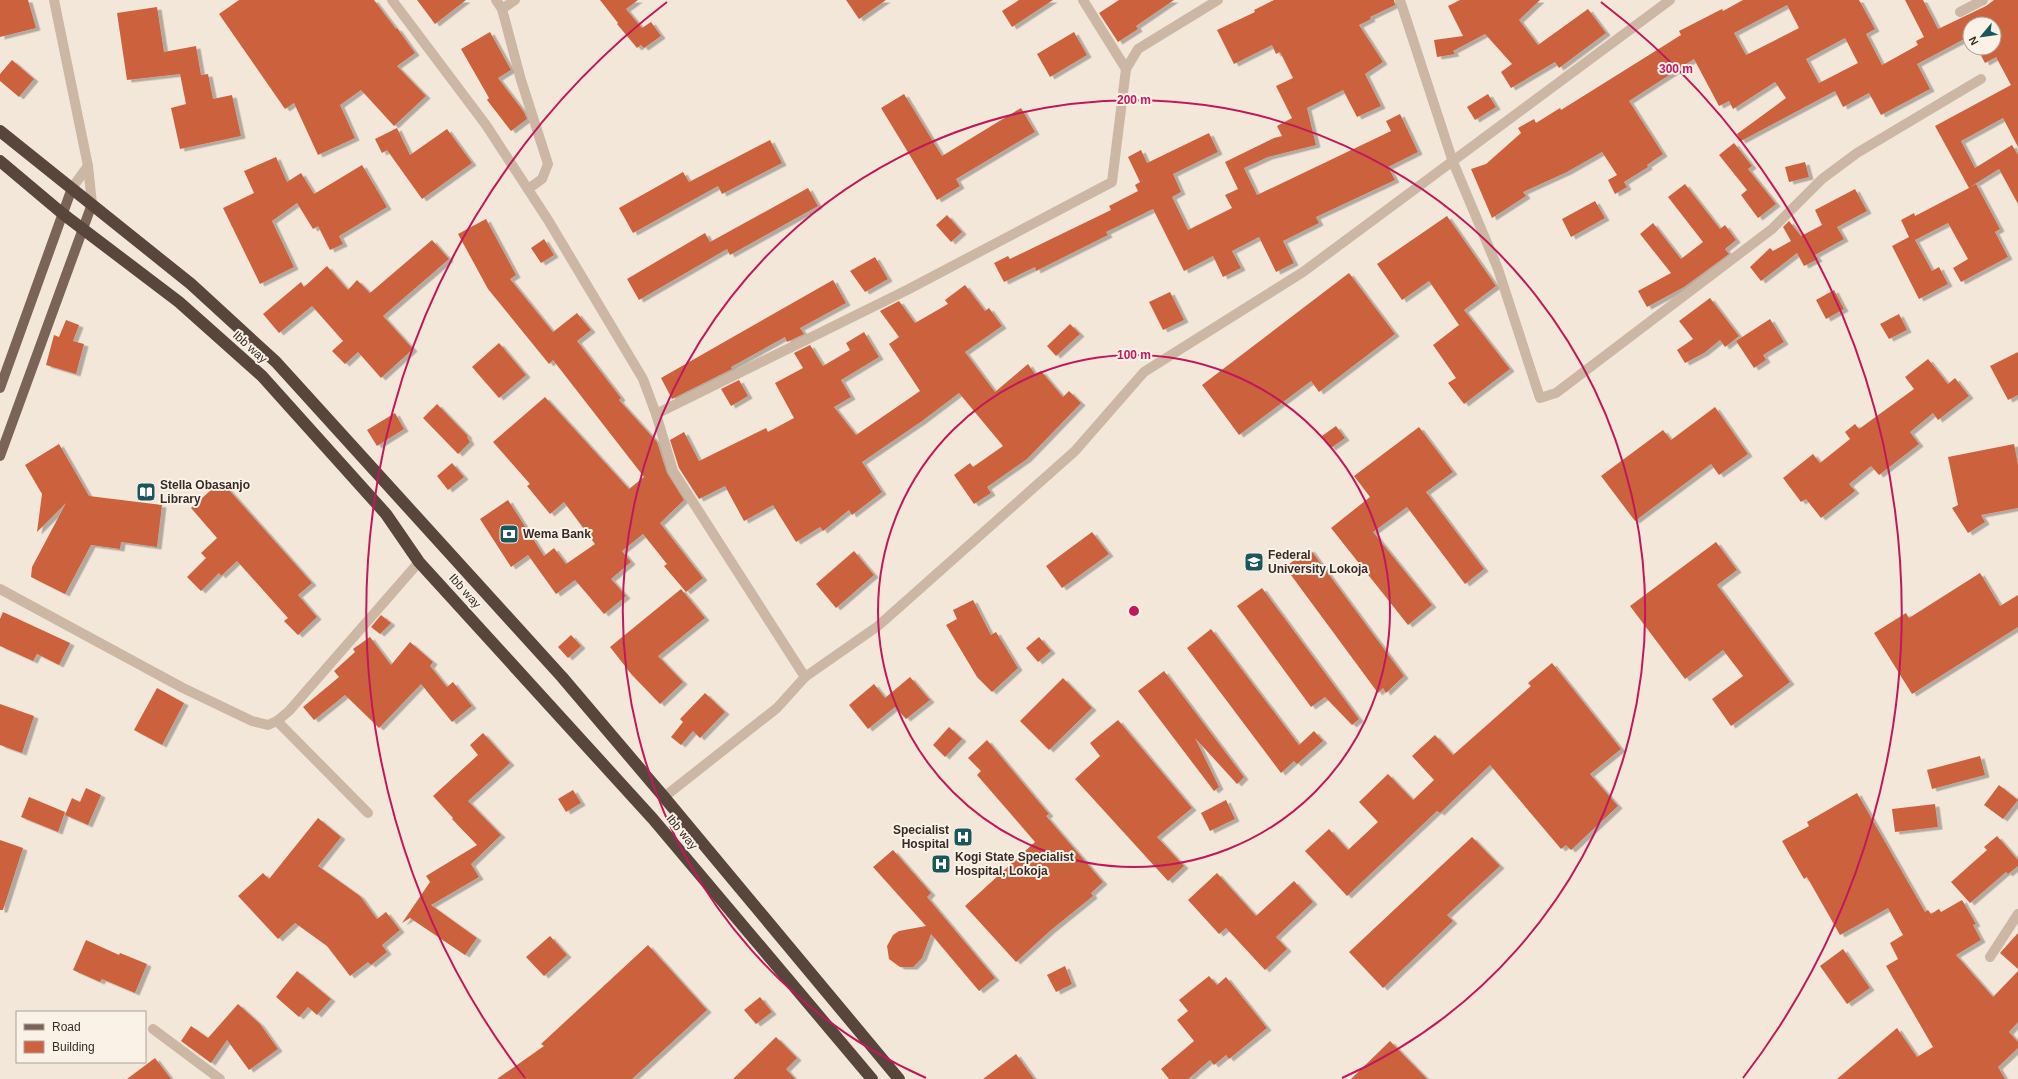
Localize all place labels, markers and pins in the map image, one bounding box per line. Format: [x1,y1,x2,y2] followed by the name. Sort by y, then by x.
[160,478,250,506] place label: Stella Obasanjo Library
[135,481,157,503] library icon: Stella Obasanjo Library
[498,523,520,545] bank icon: Wema Bank
[523,527,591,541] place label: Wema Bank
[1268,548,1368,576] place label: Federal University Lokoja
[1243,551,1265,573] school or university icon: Federal University Lokoja
[1127,604,1141,618] centre of rings
[893,823,949,851] place label: Specialist Hospital
[952,826,974,848] hospital icon: Specialist Hospital
[955,850,1074,878] place label: Kogi State Specialist Hospital, Lokoja
[930,853,952,875] hospital icon: Kogi State Specialist Hospital, Lokoja

